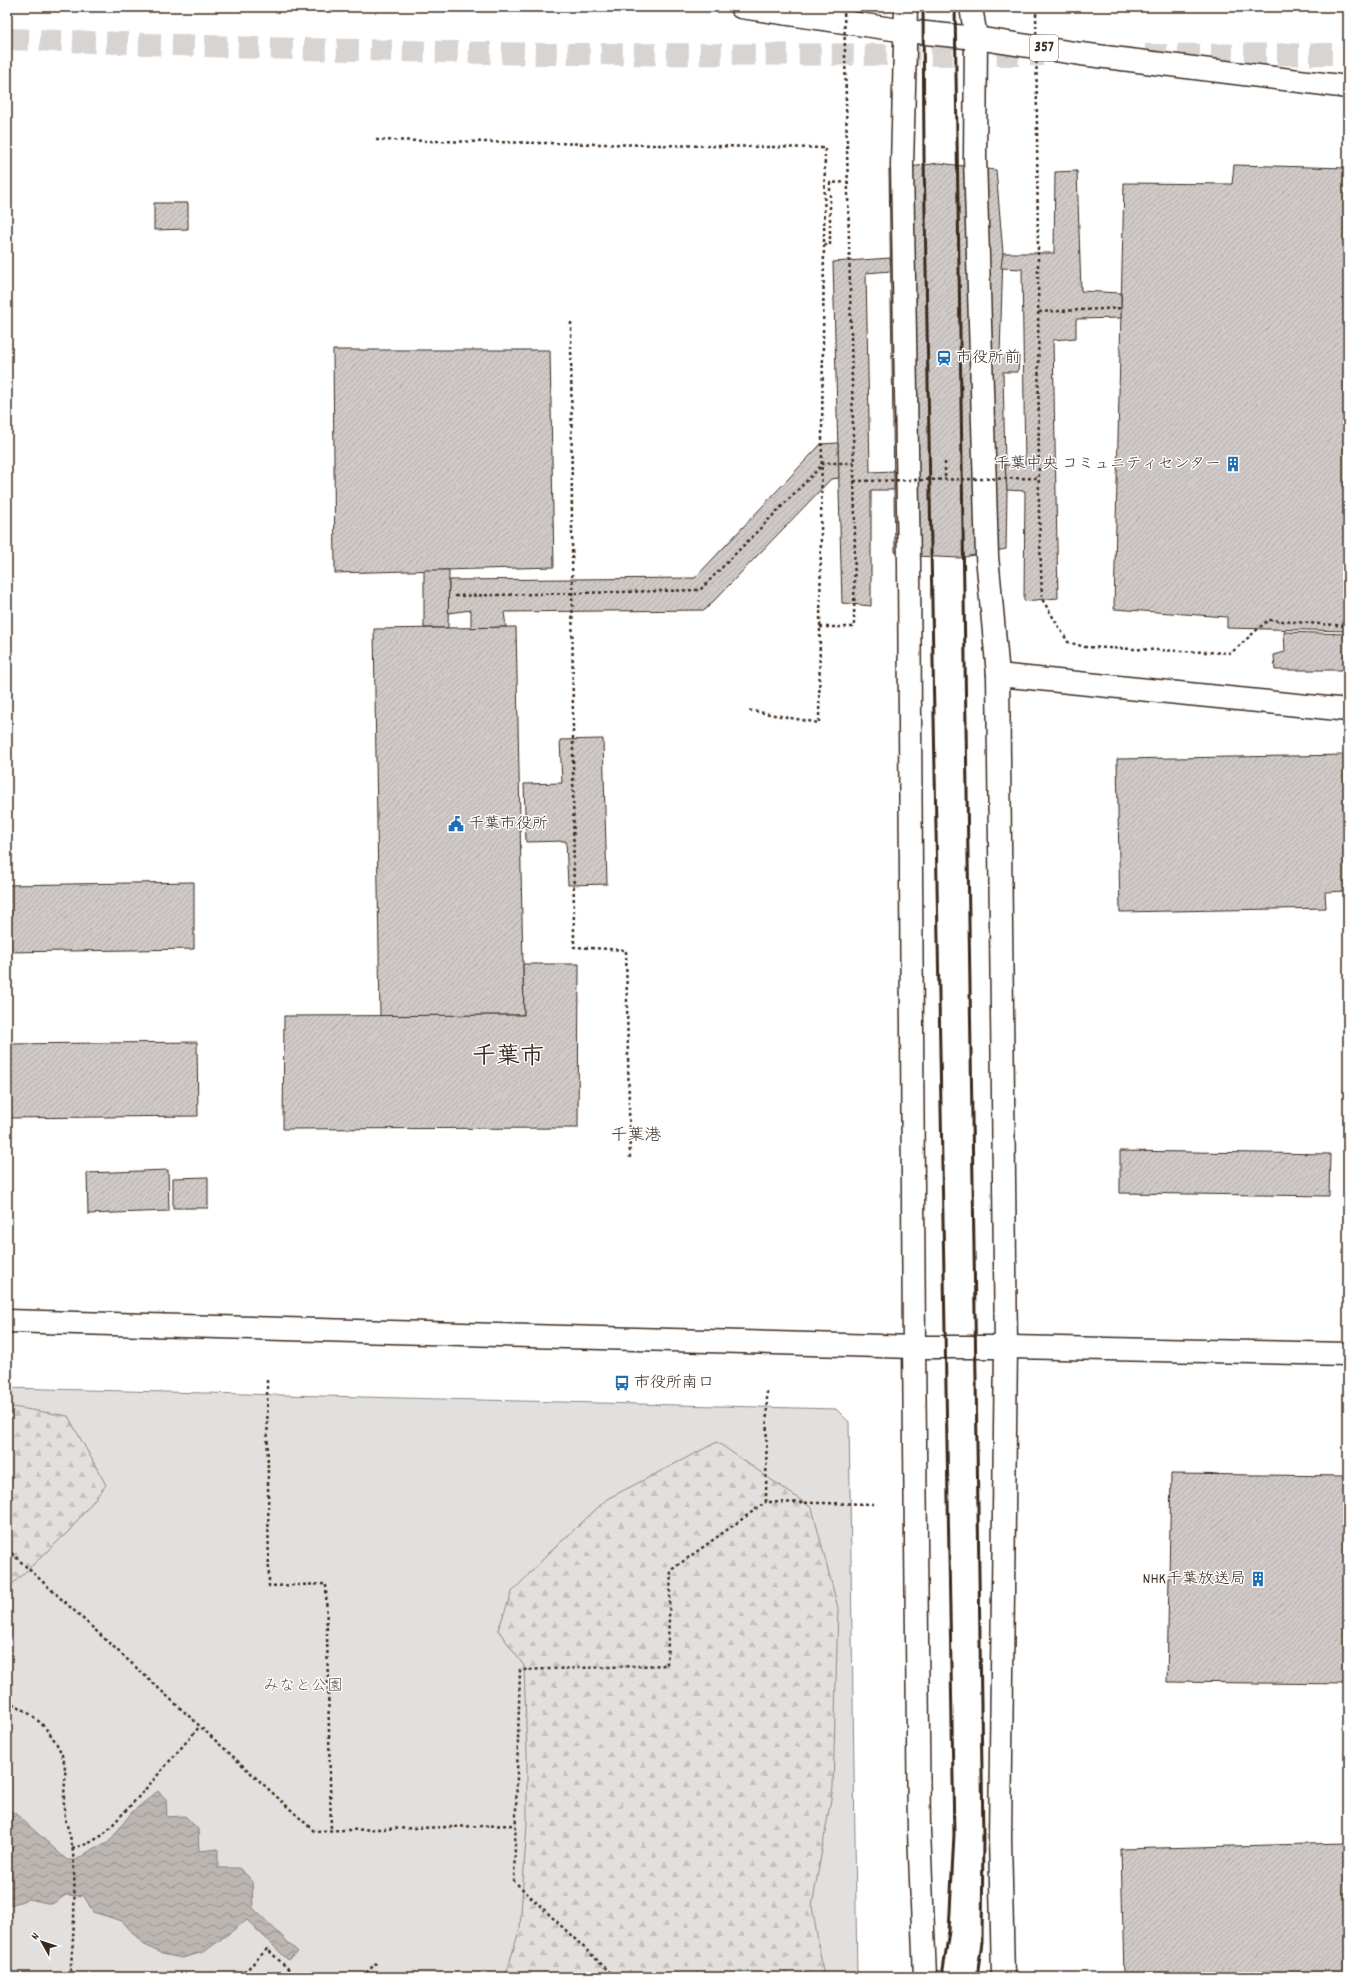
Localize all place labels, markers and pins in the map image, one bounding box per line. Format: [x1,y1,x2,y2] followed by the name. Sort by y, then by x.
[956,347,1020,370] place label: 市役所前
[935,349,953,367] station icon: 市役所前
[994,453,1221,476] place label: 千葉中央 コミュニティセンター
[1224,455,1242,473] building icon: 千葉中央 コミュニティセンター
[468,813,548,836] place label: 千葉市役所
[447,815,465,833] public building icon: 千葉市役所
[634,1372,714,1395] place label: 市役所南口
[613,1374,631,1392] bus stop icon: 市役所南口
[1143,1568,1246,1591] place label: NHK千葉放送局
[1249,1570,1267,1588] building icon: NHK千葉放送局

